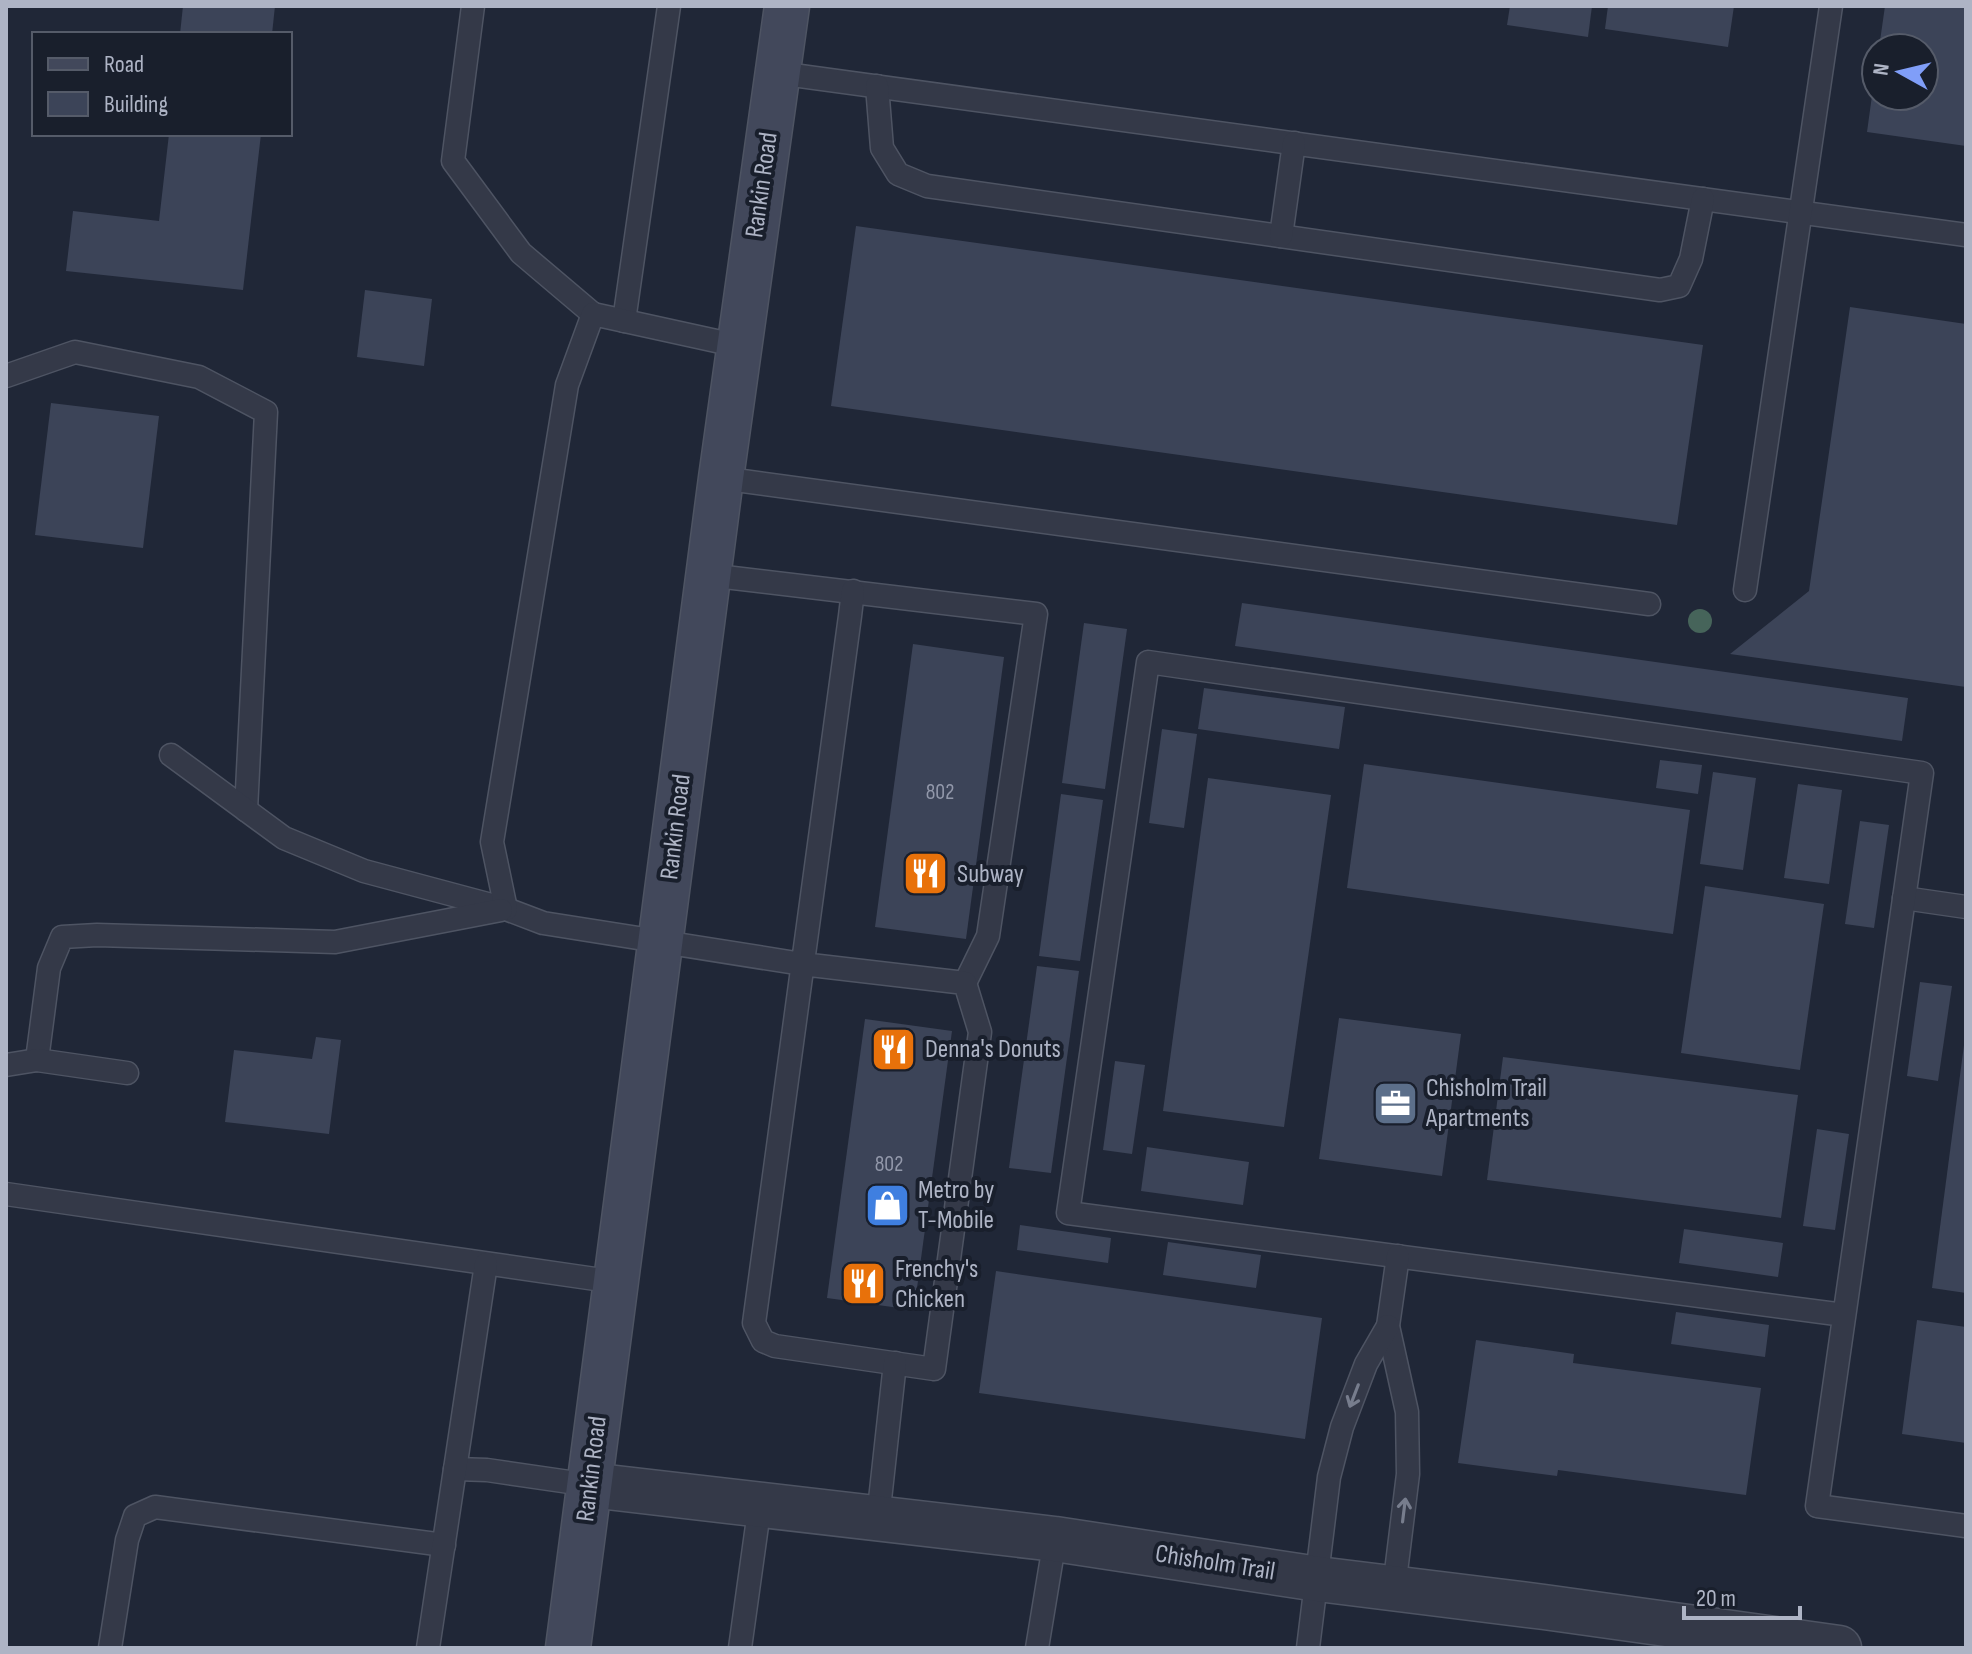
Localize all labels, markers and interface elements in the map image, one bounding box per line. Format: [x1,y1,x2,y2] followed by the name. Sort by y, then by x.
[32,32,292,136] legend
[1860,32,1940,112] north arrow
[104,50,144,79] text: Road
[1867,62,1896,77] text: N
[104,90,168,119] text: Building
[739,130,785,240] street label: Rankin Road
[654,772,698,882] street label: Rankin Road
[926,779,954,806] house number: 802
[902,850,950,898] restaurant icon: Subway
[957,859,1024,890] place label: Subway
[870,1025,918,1073] restaurant icon: Denna's Donuts
[925,1034,1061,1065] place label: Denna's Donuts
[1425,1073,1547,1134] place label: Chisholm Trail Apartments
[1371,1079,1419,1127] office icon: Chisholm Trail Apartments
[875,1151,903,1178] house number: 802
[918,1175,994,1236] place label: Metro by T-Mobile
[863,1181,911,1229] shop icon: Metro by T-Mobile
[895,1254,978,1315] place label: Frenchy's Chicken
[840,1260,888,1308] restaurant icon: Frenchy's Chicken
[1346,1383,1360,1408] one-way arrow
[570,1414,614,1524] street label: Rankin Road
[1396,1497,1411,1524] one-way arrow
[1153,1538,1277,1588] street label: Chisholm Trail
[1684,1570,1800,1620] scale bar
[1696,1584,1736,1613] text: 20 m

